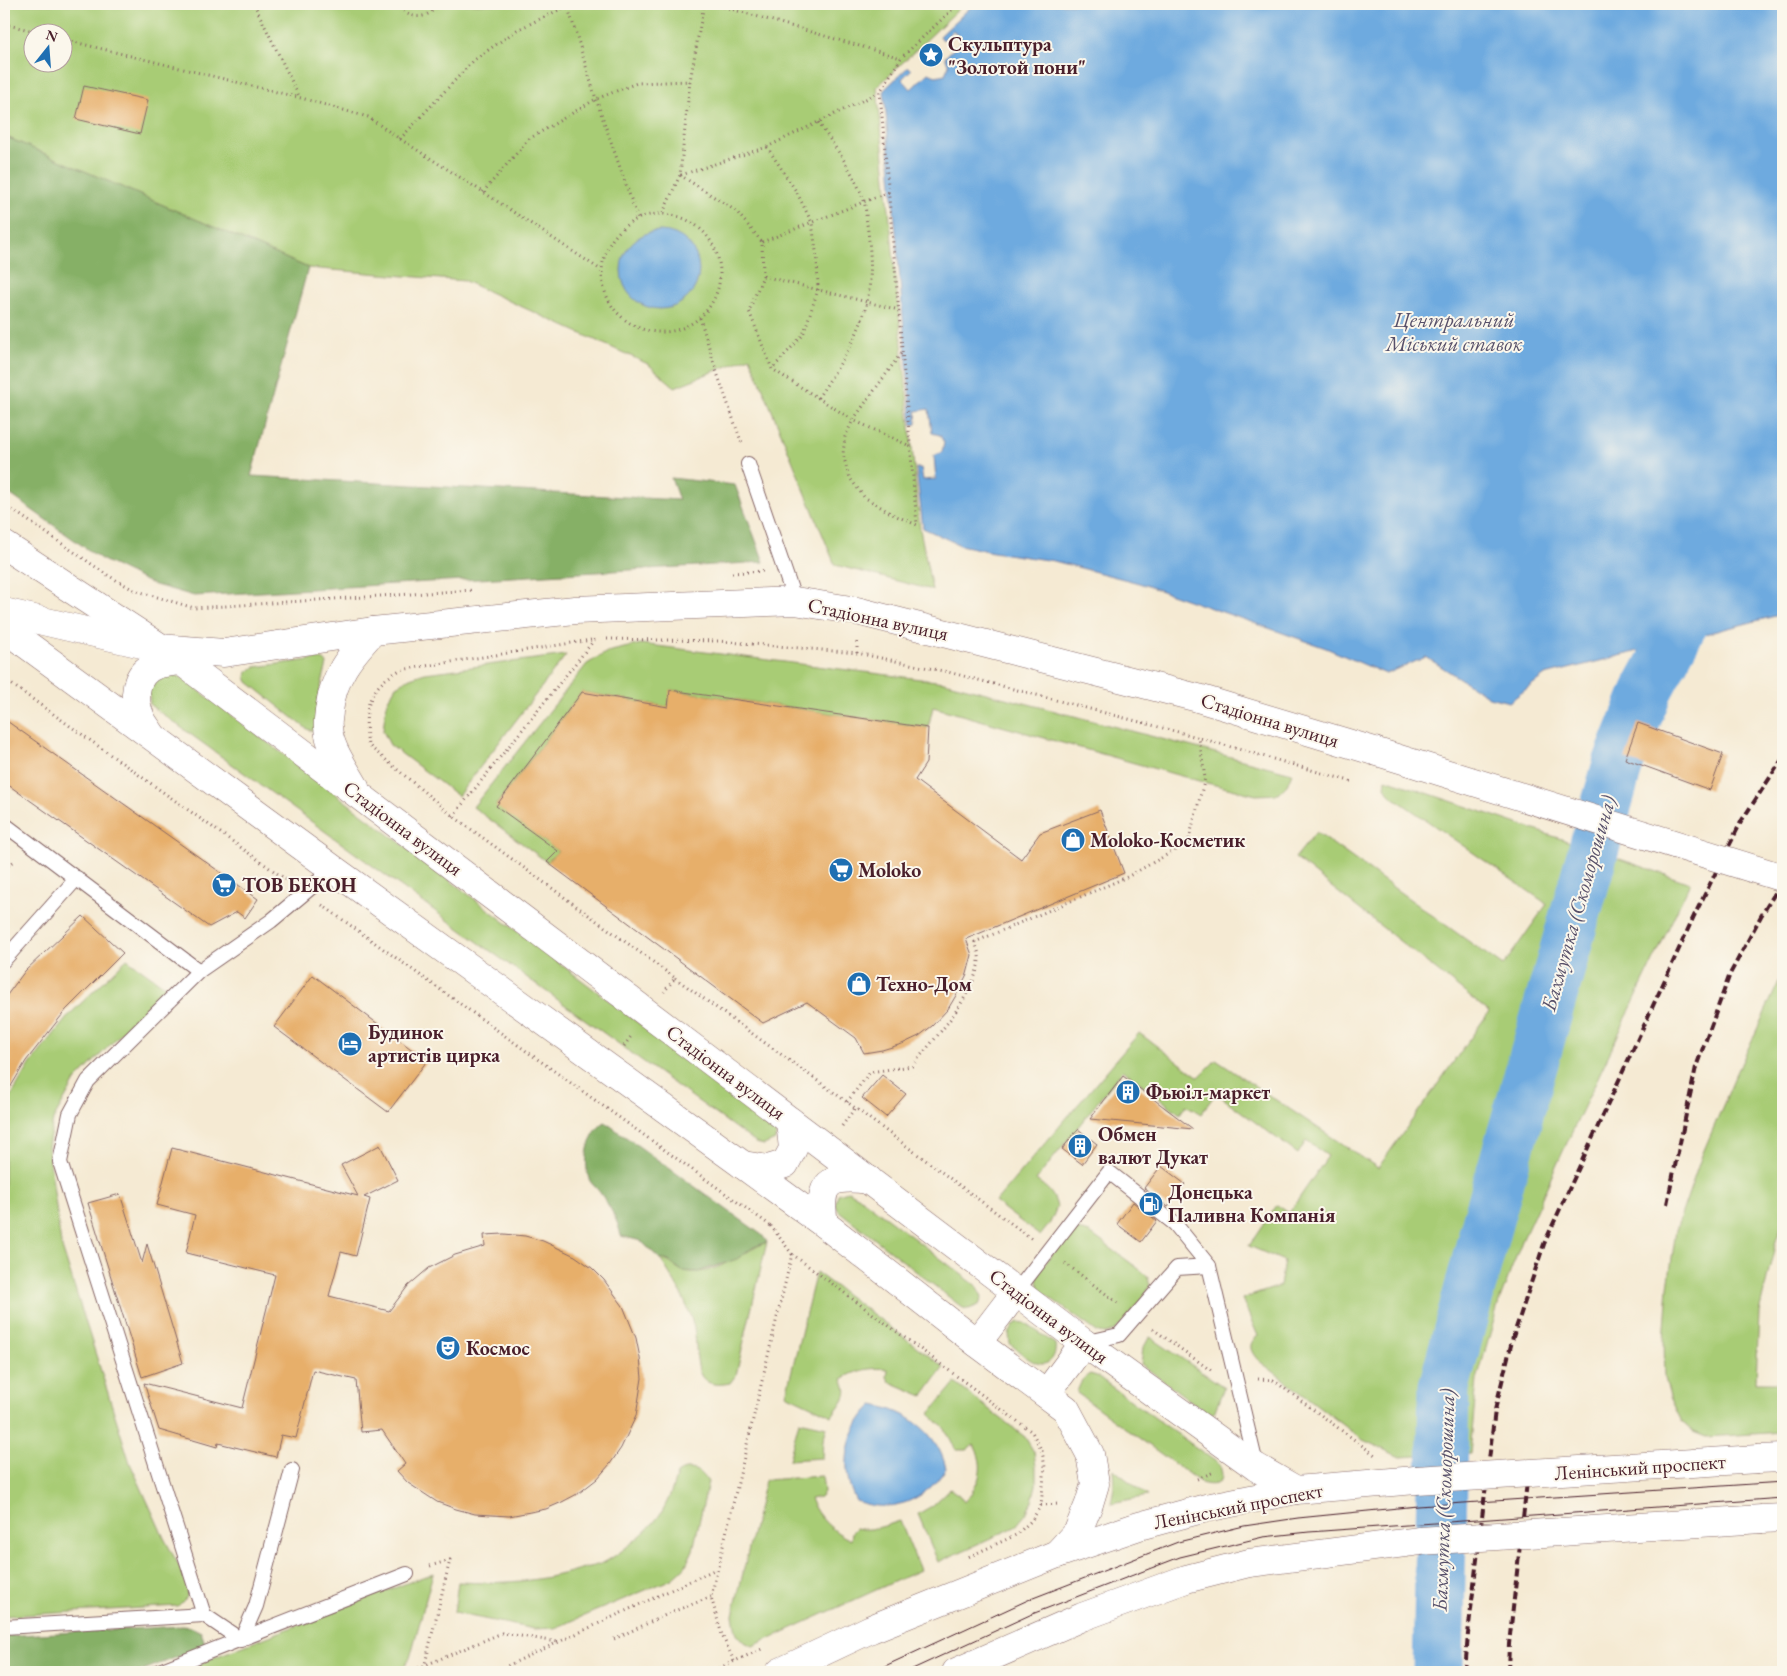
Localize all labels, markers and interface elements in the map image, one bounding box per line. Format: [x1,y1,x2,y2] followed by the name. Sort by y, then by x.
[22,22,72,72] north arrow
[44,25,60,46] text: N
[948,31,1086,80] place label: Скульптура "Золотой пони"
[918,42,944,68] place icon: Скульптура "Золотой пони"
[1384,306,1523,357] water label: Центральний Міський ставок
[805,591,951,647] street label: Стадіонна вулиця
[1198,687,1342,753] street label: Стадіонна вулиця
[338,775,468,881] street label: Стадіонна вулиця
[1534,792,1622,1015] water label: Бахмутка (Скоморошина)
[1060,827,1086,853] shop icon: Moloko-Косметик
[1090,827,1245,853] place label: Moloko-Косметик
[828,857,854,883] supermarket icon: Moloko
[858,857,921,883] place label: Moloko
[211,872,237,898] supermarket icon: ТОВ БЕКОН
[242,872,357,898] place label: ТОВ БЕКОН
[846,971,872,997] shop icon: Техно-Дом
[876,971,972,997] place label: Техно-Дом
[368,1019,500,1068] place label: Будинок артистів цирка
[661,1019,791,1125] street label: Стадіонна вулиця
[337,1031,363,1057] hotel icon: Будинок артистів цирка
[1115,1079,1141,1105] building icon: Фьюіл-маркет
[1146,1079,1270,1105] place label: Фьюіл-маркет
[1098,1121,1208,1170] place label: Обмен валют Дукат
[1067,1133,1093,1159] building icon: Обмен валют Дукат
[1168,1179,1336,1228] place label: Донецька Паливна Компанія
[1138,1191,1164,1217] fuel station icon: Донецька Паливна Компанія
[984,1263,1114,1369] street label: Стадіонна вулиця
[435,1335,461,1361] theatre icon: Космос
[466,1335,530,1361] place label: Космос
[1426,1388,1460,1613] water label: Бахмутка (Скоморошина)
[1553,1448,1727,1486] street label: Ленінський проспект
[1151,1477,1325,1535] street label: Ленінський проспект

